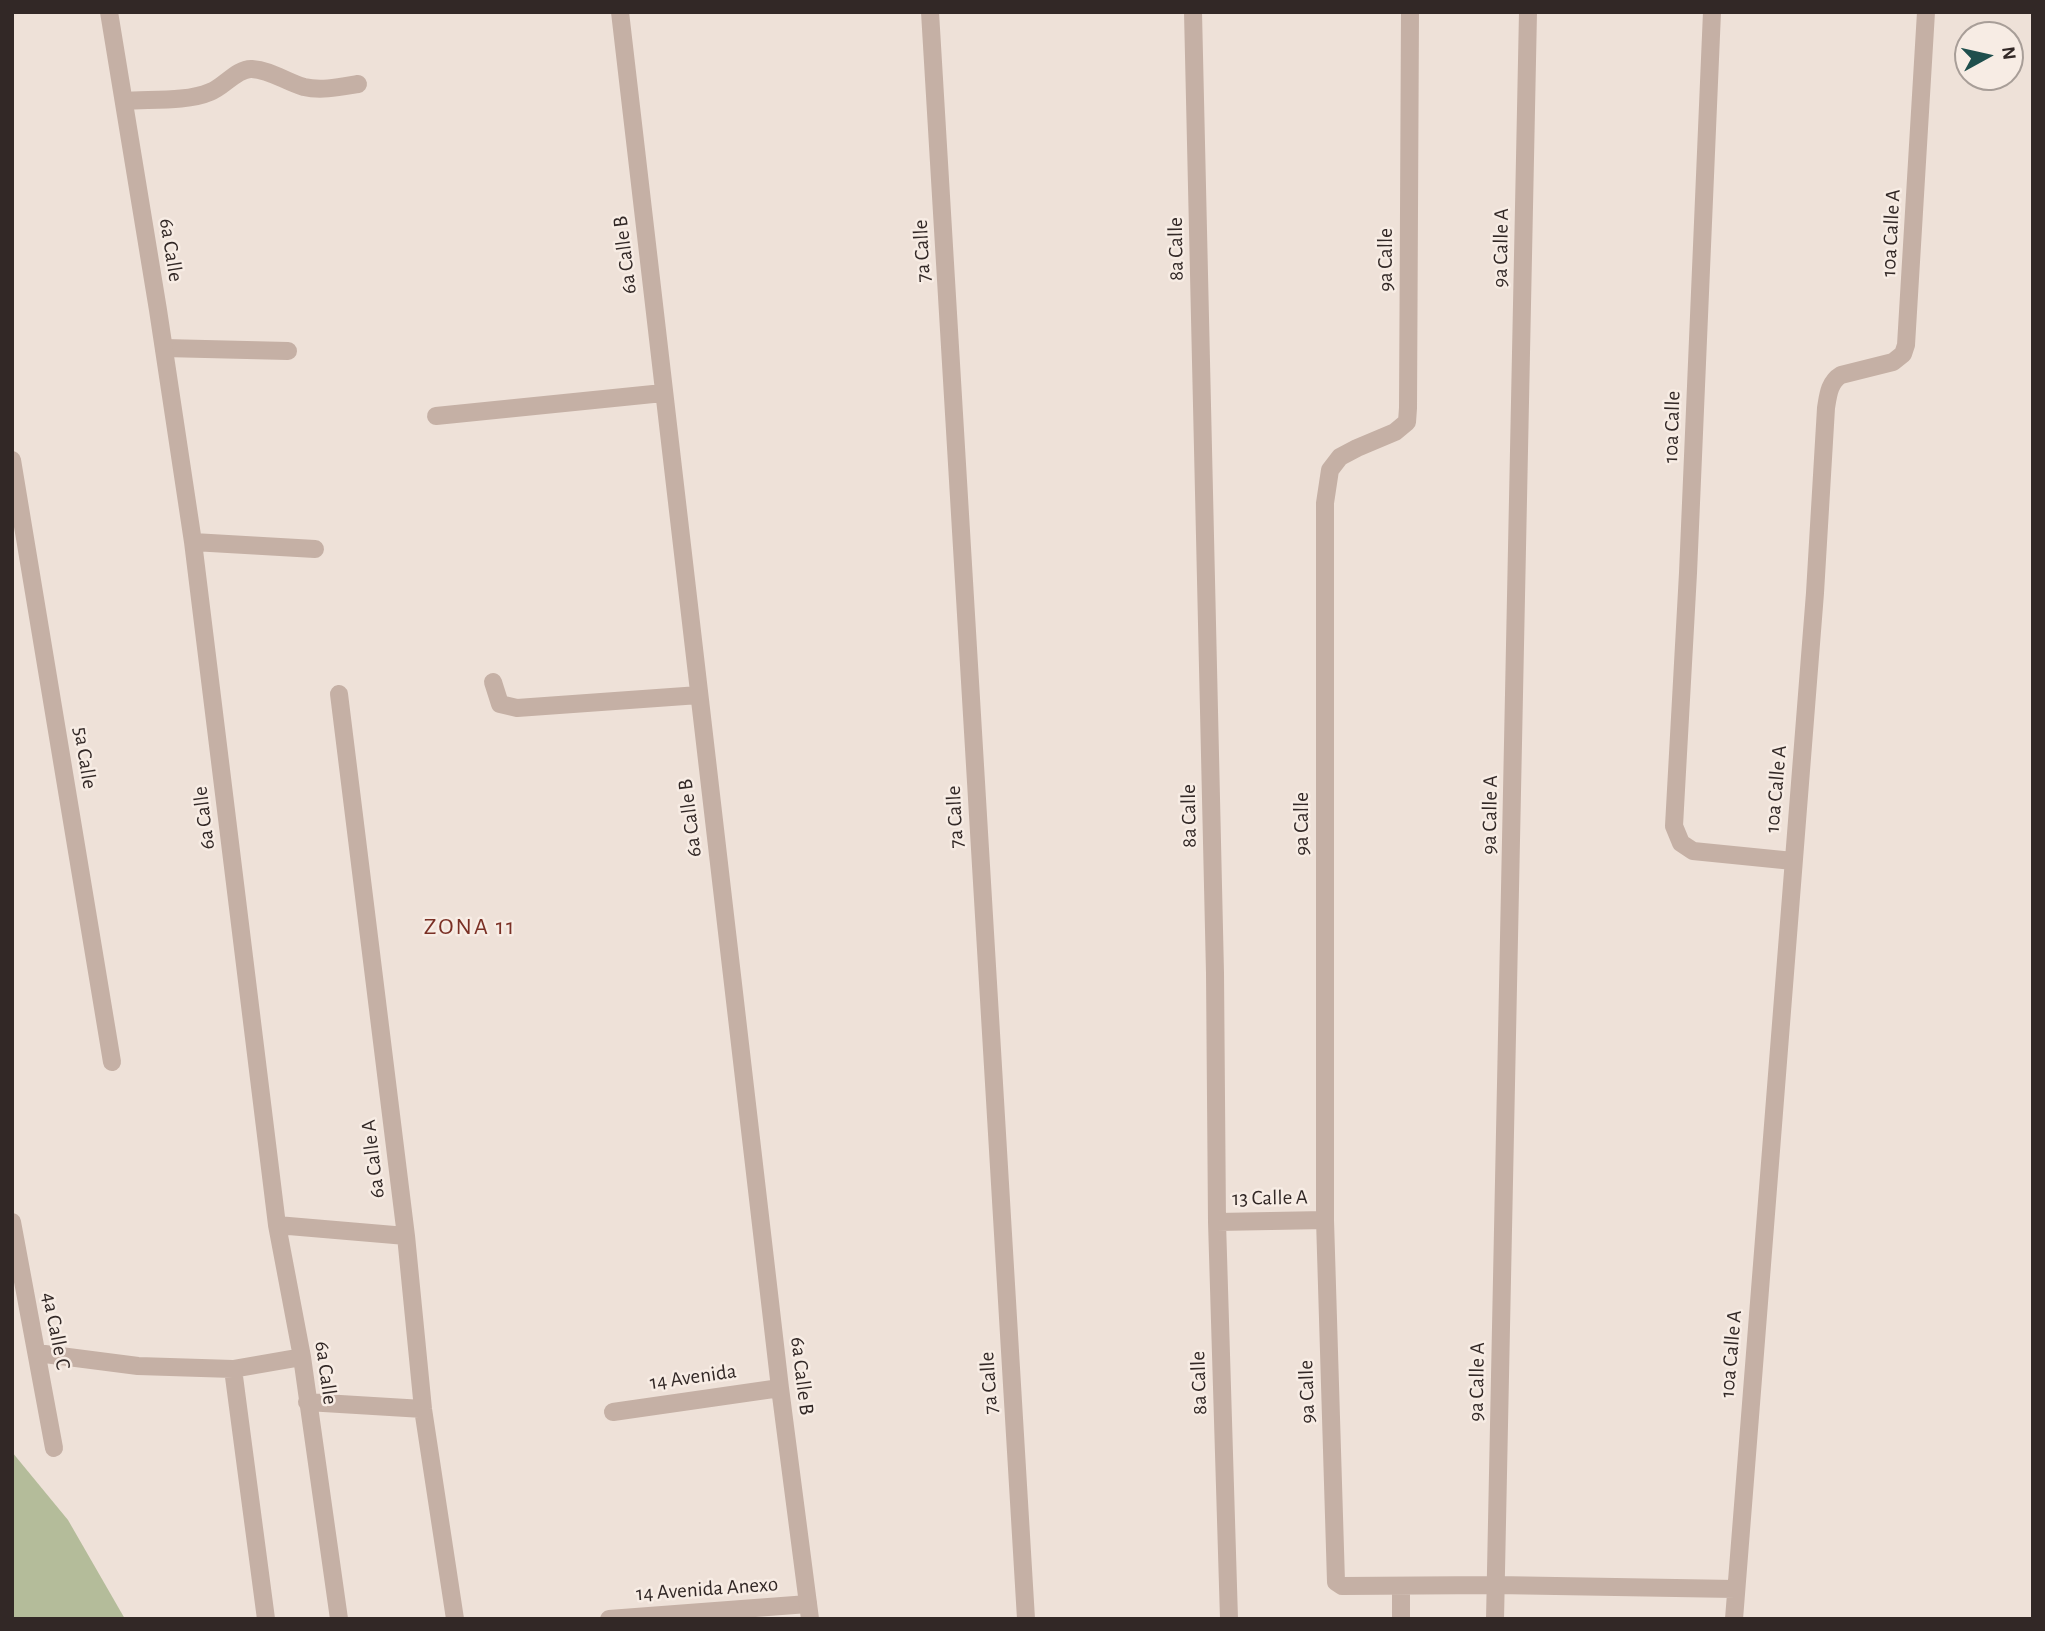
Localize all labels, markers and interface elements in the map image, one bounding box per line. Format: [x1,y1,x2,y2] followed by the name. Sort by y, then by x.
[1954,21,2024,91] north arrow
[1998,45,2019,61] text: N
[1876,189,1906,277] street label: 10a Calle A
[1488,208,1514,288] street label: 9a Calle A
[608,215,642,295] street label: 6a Calle B
[154,217,188,283] street label: 6a Calle
[1163,217,1189,281] street label: 8a Calle
[908,219,936,283] street label: 7a Calle
[1373,228,1399,292] street label: 9a Calle
[1658,391,1686,463] street label: 10a Calle
[68,725,102,791] street label: 5a Calle
[1760,744,1792,834] street label: 10a Calle A
[1477,775,1503,855] street label: 9a Calle A
[673,778,707,858] street label: 6a Calle B
[1176,784,1202,848] street label: 8a Calle
[188,785,220,851] street label: 6a Calle
[941,785,969,849] street label: 7a Calle
[1289,792,1315,856] street label: 9a Calle
[425,913,515,941] district label: ZONA 11
[356,1118,390,1200] street label: 6a Calle A
[1232,1185,1308,1211] street label: 13 Calle A
[36,1290,76,1372] street label: 4a Calle C
[1715,1309,1747,1399] street label: 10a Calle A
[785,1336,819,1416] street label: 6a Calle B
[309,1340,343,1406] street label: 6a Calle
[1464,1342,1490,1422] street label: 9a Calle A
[974,1351,1004,1415] street label: 7a Calle
[1185,1351,1213,1415] street label: 8a Calle
[648,1358,738,1396] street label: 14 Avenida
[1293,1360,1321,1424] street label: 9a Calle
[635,1571,779,1607] street label: 14 Avenida Anexo

